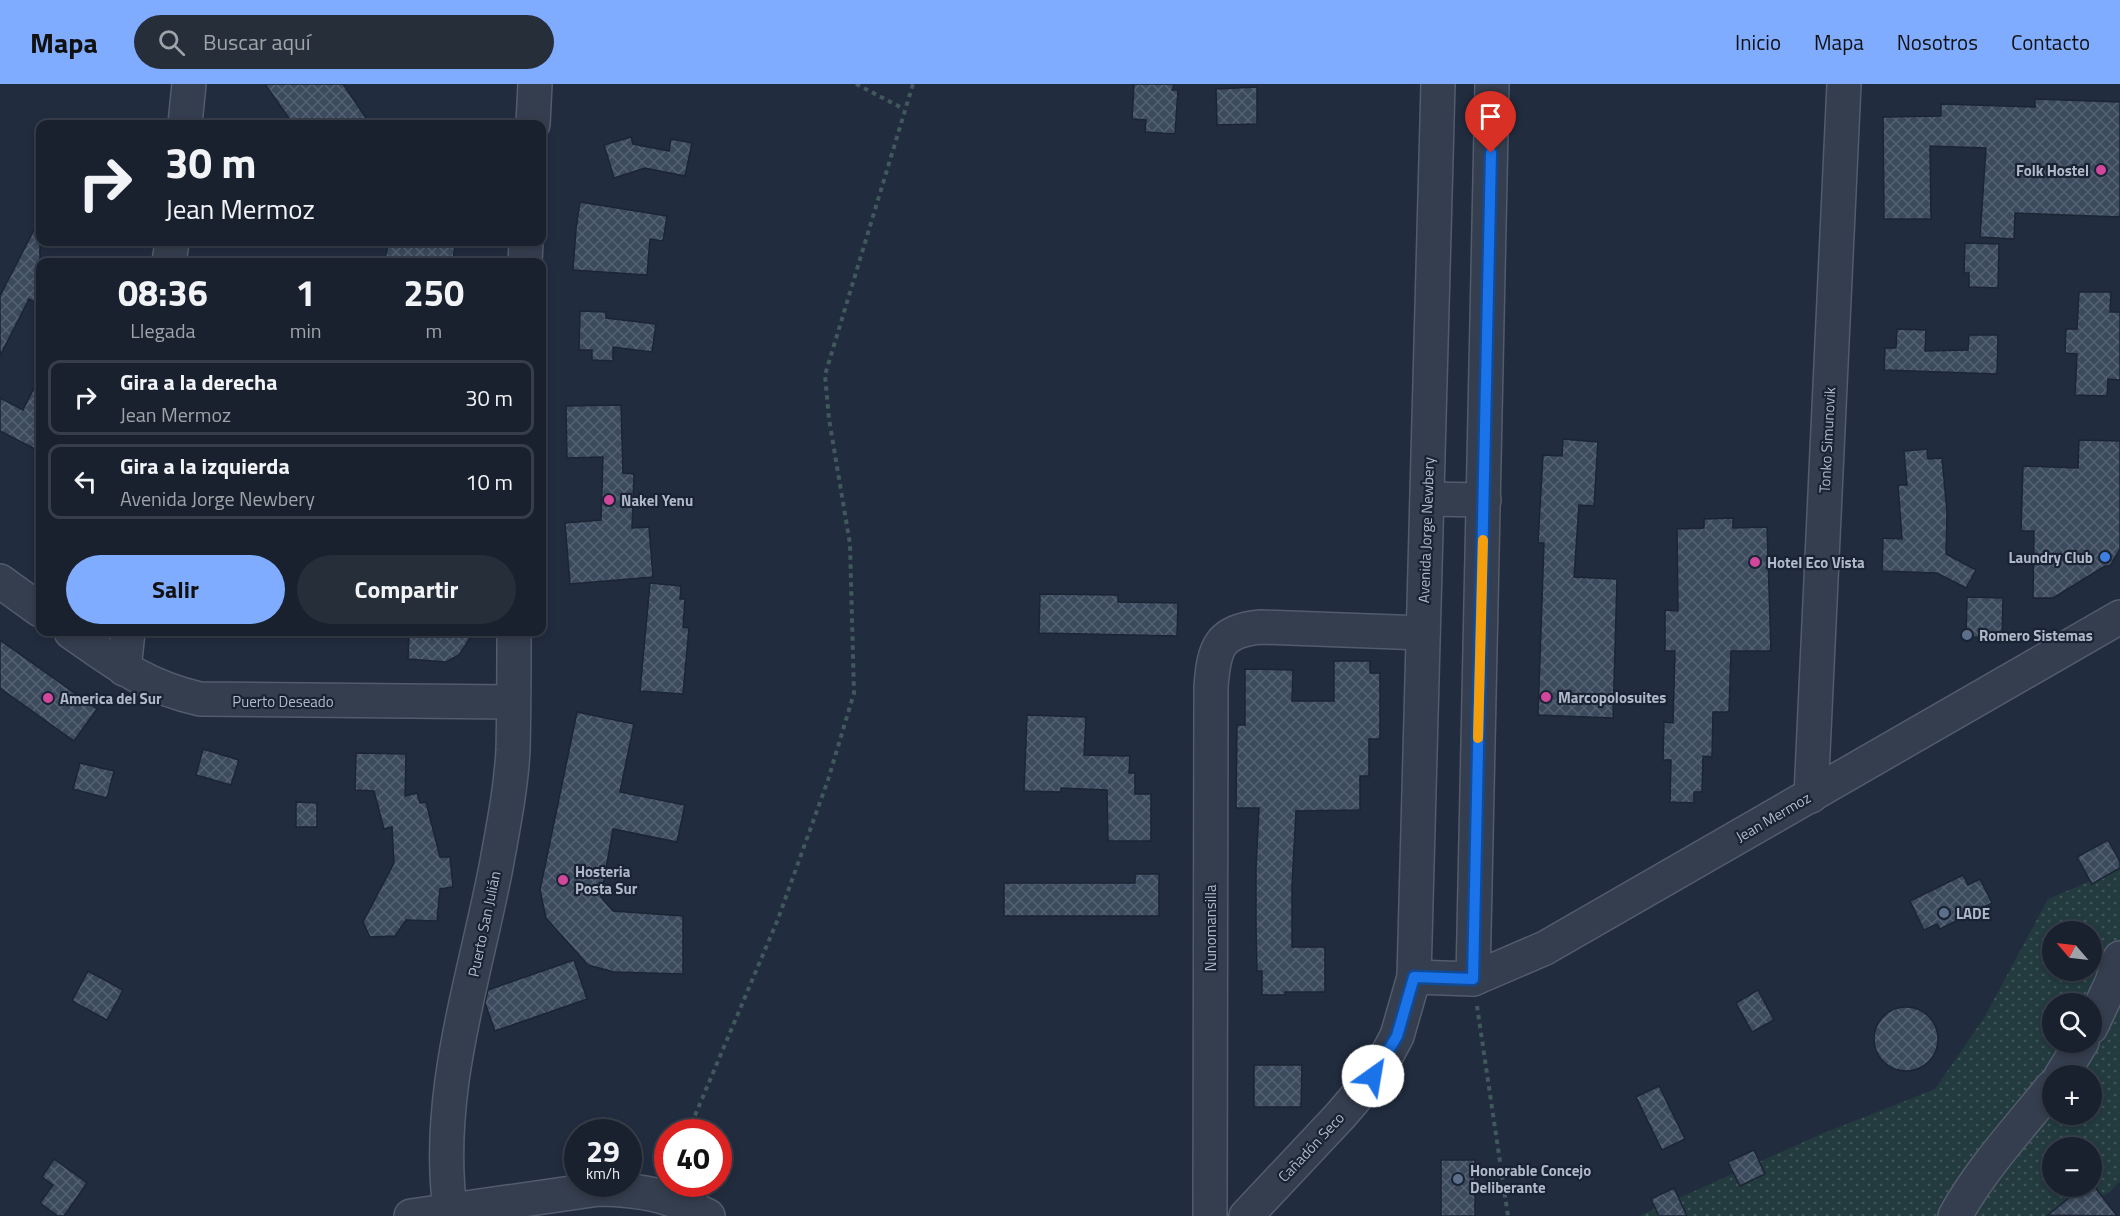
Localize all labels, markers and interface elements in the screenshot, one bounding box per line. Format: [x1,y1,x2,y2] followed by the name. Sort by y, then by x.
[134,15,554,69] search box
[30,21,98,64] text: Mapa
[203,25,311,59] text: Buscar aquí
[155,26,188,59] icon: search
[1735,26,1781,58] text: Inicio
[1814,26,1864,58] text: Mapa
[1897,26,1978,58] text: Nosotros
[2011,26,2090,58] text: Contacto
[1465,91,1516,153] pin
[1474,100,1507,133] icon: arrive
[165,130,257,194] text: 30 m
[66,144,144,222] icon: right
[2016,159,2089,182] place label: Folk Hostel
[2094,163,2108,177] marker: Folk Hostel
[165,188,315,229] text: Jean Mermoz
[118,265,208,320] text: 08:36
[296,265,316,320] text: 1
[404,265,464,320] text: 250
[130,315,195,346] text: Llegada
[290,315,322,346] text: min
[425,315,442,346] text: m
[120,365,277,399] text: Gira a la derecha
[69,381,102,414] icon: right
[465,381,513,415] text: 30 m
[1813,386,1841,494] street label: Tonko Simunovik
[120,399,231,430] text: Jean Mermoz
[120,449,290,483] text: Gira a la izquierda
[1412,457,1440,603] street label: Avenida Jorge Newbery
[69,465,102,498] icon: left
[465,465,513,499] text: 10 m
[120,483,315,514] text: Avenida Jorge Newbery
[621,489,693,512] place label: Nakel Yenu
[602,493,616,507] marker: Nakel Yenu
[2008,546,2093,569] place label: Laundry Club
[2098,550,2112,564] marker: Laundry Club
[1767,551,1865,574] place label: Hotel Eco Vista
[66,555,285,624] button: Salir
[297,555,516,624] button: Compartir
[1748,555,1762,569] marker: Hotel Eco Vista
[1979,624,2093,647] place label: Romero Sistemas
[1960,628,1974,642] marker: Romero Sistemas
[1558,686,1666,709] place label: Marcopolosuites
[60,687,162,710] place label: America del Sur
[232,690,334,713] street label: Puerto Deseado
[1539,690,1553,704] marker: Marcopolosuites
[41,691,55,705] marker: America del Sur
[1731,786,1815,848] street label: Jean Mermoz
[575,860,638,900] place label: Hosteria Posta Sur
[462,869,506,979] street label: Puerto San Julián
[556,873,570,887] marker: Hosteria Posta Sur
[1199,884,1222,971] street label: Nunomansilla
[1956,902,1990,925] place label: LADE
[1937,906,1951,920] marker: LADE
[2042,921,2102,981] north arrow
[2042,921,2102,1197] map controls
[2042,993,2102,1053] button: search
[1341,1044,1405,1108] position arrow
[2042,1065,2102,1125] button: +
[1272,1107,1350,1187] street label: Cañadón Seco
[654,1119,732,1197] speed limit sign: 40
[586,1128,620,1174] text: 29
[2042,1137,2102,1197] button: −
[1470,1159,1591,1199] place label: Honorable Concejo Deliberante
[586,1162,620,1185] text: km/h
[1451,1172,1465,1186] marker: Honorable Concejo Deliberante

